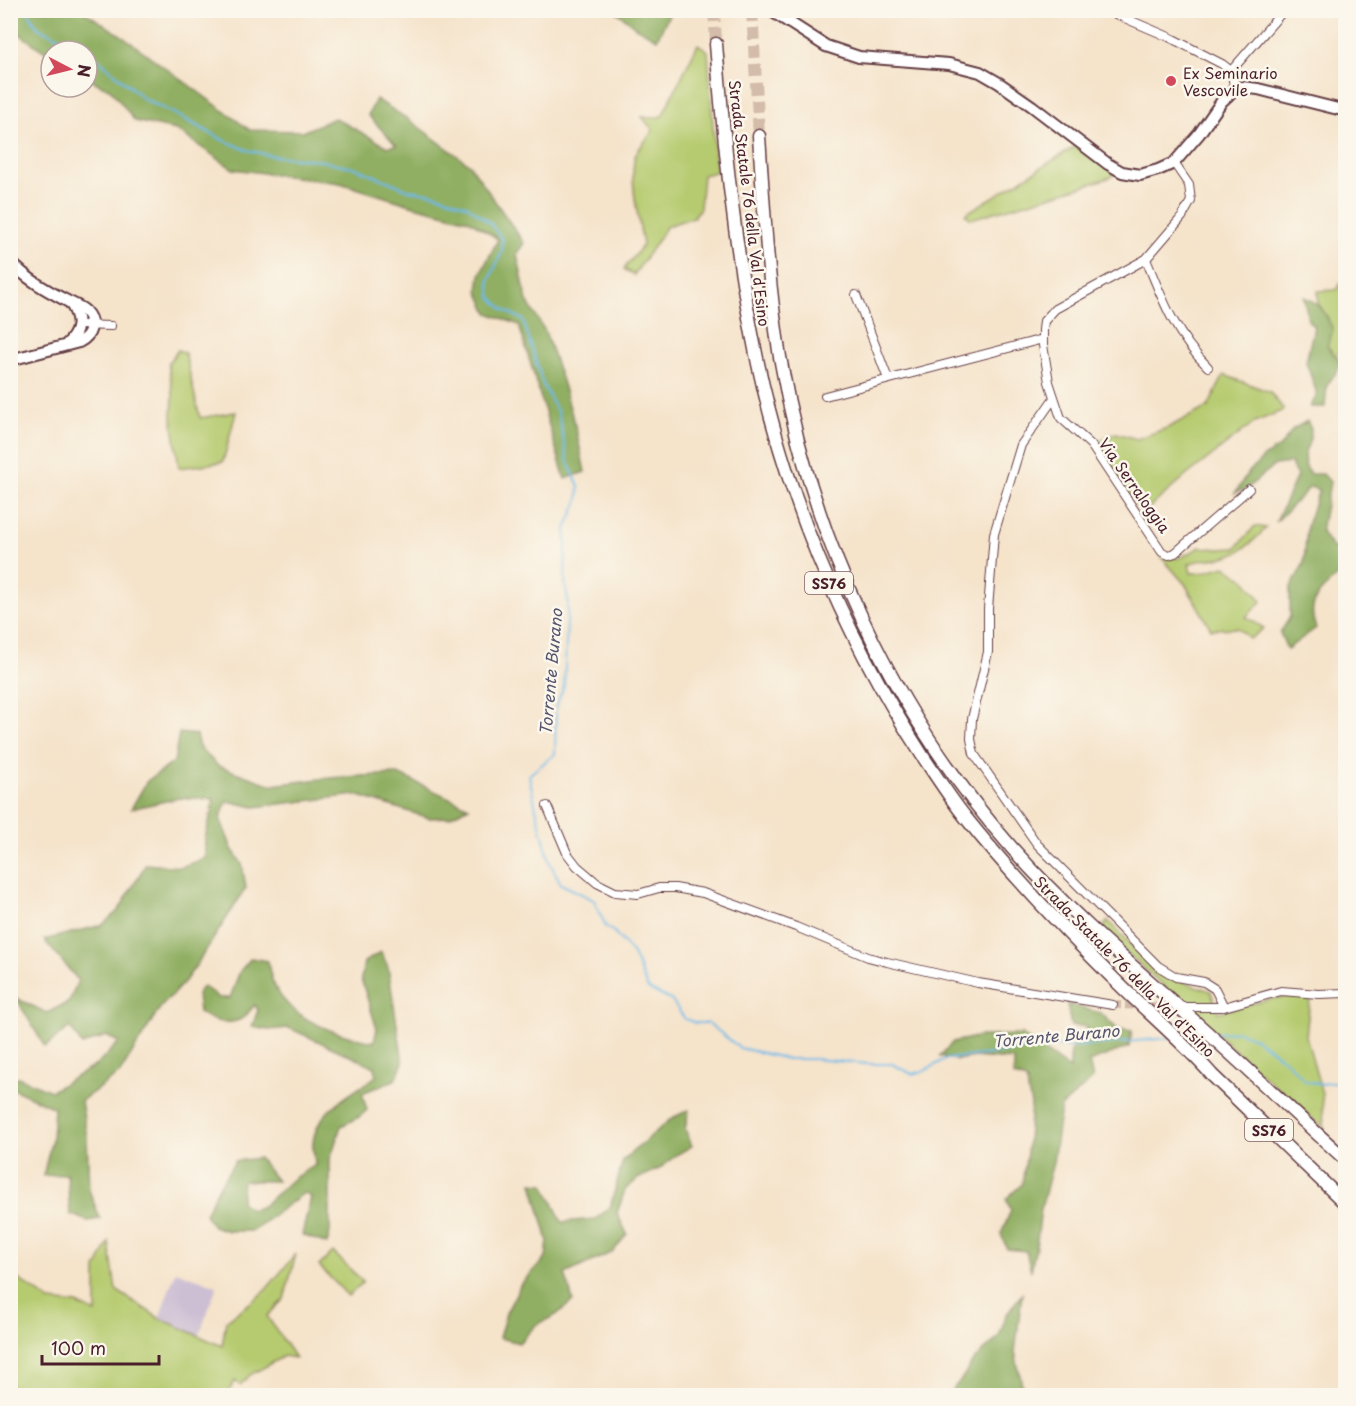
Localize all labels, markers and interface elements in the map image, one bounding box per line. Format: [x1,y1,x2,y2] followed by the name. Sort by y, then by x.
[39,39,99,99] north arrow
[1183,61,1278,101] place label: Ex Seminario Vescovile
[72,63,98,79] text: N
[1164,74,1178,88] marker: Ex Seminario Vescovile
[723,78,777,328] street label: Strada Statale 76 della Val d'Esino
[1094,433,1177,538] street label: Via Serraloggia
[805,572,853,594] road number: SS76
[533,607,568,736] water label: Torrente Burano
[1029,870,1221,1062] street label: Strada Statale 76 della Val d'Esino
[992,1017,1121,1052] water label: Torrente Burano
[1245,1119,1293,1141] road number: SS76
[42,1328,159,1366] scale bar
[51,1334,106,1361] text: 100 m

